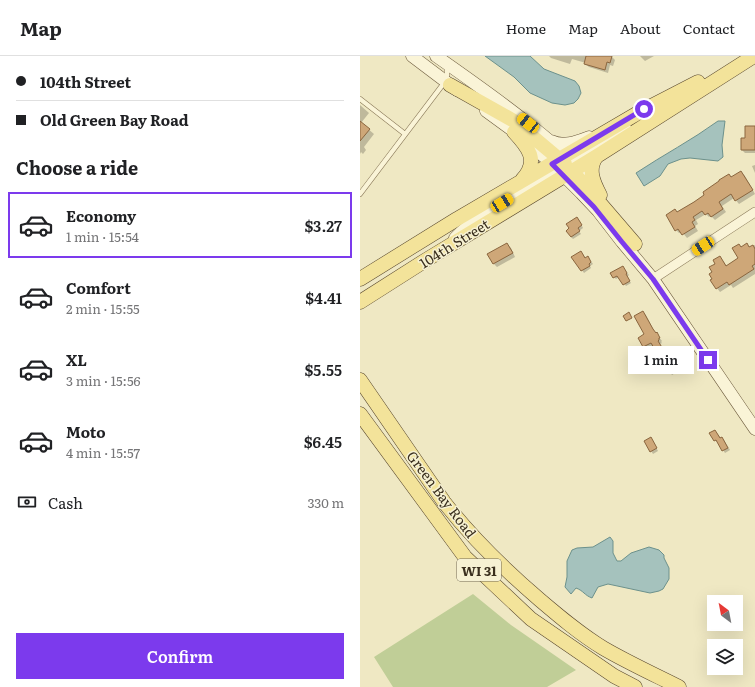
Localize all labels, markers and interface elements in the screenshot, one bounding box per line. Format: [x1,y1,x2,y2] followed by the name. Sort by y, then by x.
[20,14,62,42] text: Map
[506,18,546,38] text: Home
[568,18,598,38] text: Map
[620,18,661,38] text: About
[683,18,735,38] text: Contact
[40,70,131,93] text: 104th Street
[635,100,653,118] route start
[40,108,189,131] text: Old Green Bay Road
[515,111,541,135] car
[16,154,138,181] text: Choose a ride
[489,192,515,214] car
[66,204,136,227] text: Economy
[18,207,54,243] icon: car
[415,213,493,272] street label: 104th Street
[304,214,342,237] text: $3.27
[66,227,139,246] text: 1 min · 15:54
[690,234,716,258] car
[66,276,131,299] text: Comfort
[18,279,54,315] icon: car
[305,286,342,309] text: $4.41
[66,299,140,318] text: 2 min · 15:55
[628,346,694,374] callout: 1 min
[66,348,87,371] text: XL
[644,350,678,369] text: 1 min
[18,351,54,387] icon: car
[699,351,717,369] route end
[305,358,342,381] text: $5.55
[66,371,141,390] text: 3 min · 15:56
[66,420,106,443] text: Moto
[18,423,54,459] icon: car
[304,430,342,453] text: $6.45
[66,443,140,462] text: 4 min · 15:57
[403,446,482,542] street label: Green Bay Road
[16,491,38,513] icon: cash
[48,491,83,514] text: Cash
[308,493,344,512] text: 330 m
[457,559,501,581] road number: WI 31
[707,595,743,631] north arrow
[707,595,743,675] map controls
[16,633,344,679] button: Confirm
[707,639,743,675] button: layers

